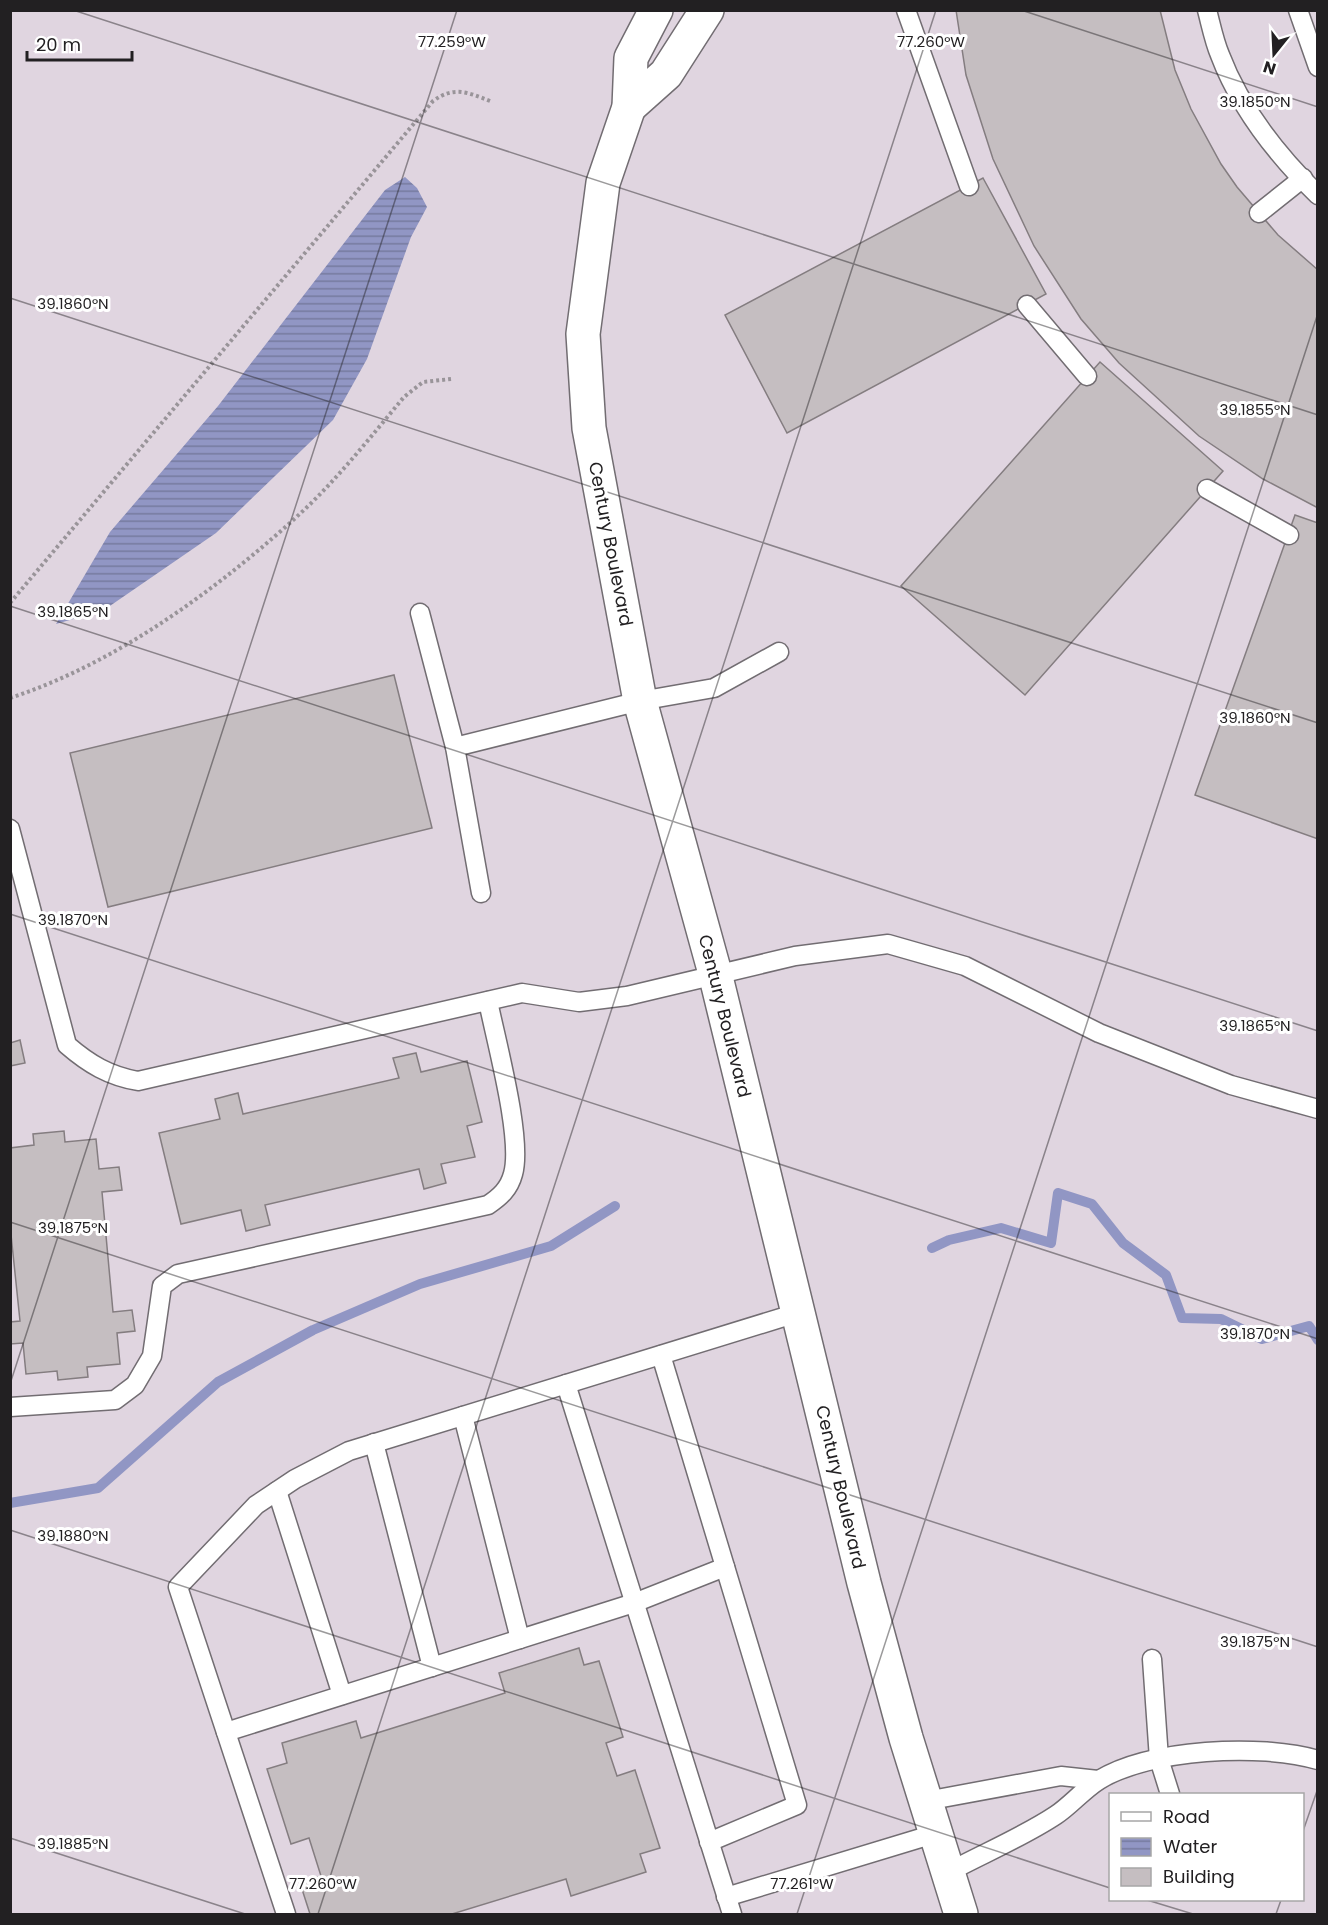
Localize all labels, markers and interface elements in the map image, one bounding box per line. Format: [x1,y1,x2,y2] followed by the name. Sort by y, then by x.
[27,24,132,62] scale bar
[1244,24,1304,84] north arrow
[418,31,486,52] text: 77.259°W
[897,31,965,52] text: 77.260°W
[36,32,81,57] text: 20 m
[1260,55,1279,81] text: N
[1219,91,1291,112] text: 39.1850°N
[37,293,109,314] text: 39.1860°N
[1219,399,1291,420] text: 39.1855°N
[583,460,639,628] street label: Century Boulevard
[37,601,109,622] text: 39.1865°N
[1219,707,1291,728] text: 39.1860°N
[38,909,108,930] text: 39.1870°N
[693,932,757,1100] street label: Century Boulevard
[1219,1015,1291,1036] text: 39.1865°N
[38,1217,108,1238] text: 39.1875°N
[1220,1323,1290,1344] text: 39.1870°N
[810,1403,872,1571] street label: Century Boulevard
[37,1525,109,1546] text: 39.1880°N
[1220,1631,1290,1652] text: 39.1875°N
[1109,1793,1304,1901] legend
[1163,1804,1210,1829] text: Road
[37,1833,109,1854] text: 39.1885°N
[1163,1834,1217,1859] text: Water
[1163,1864,1235,1889] text: Building
[289,1873,357,1894] text: 77.260°W
[770,1873,834,1894] text: 77.261°W

